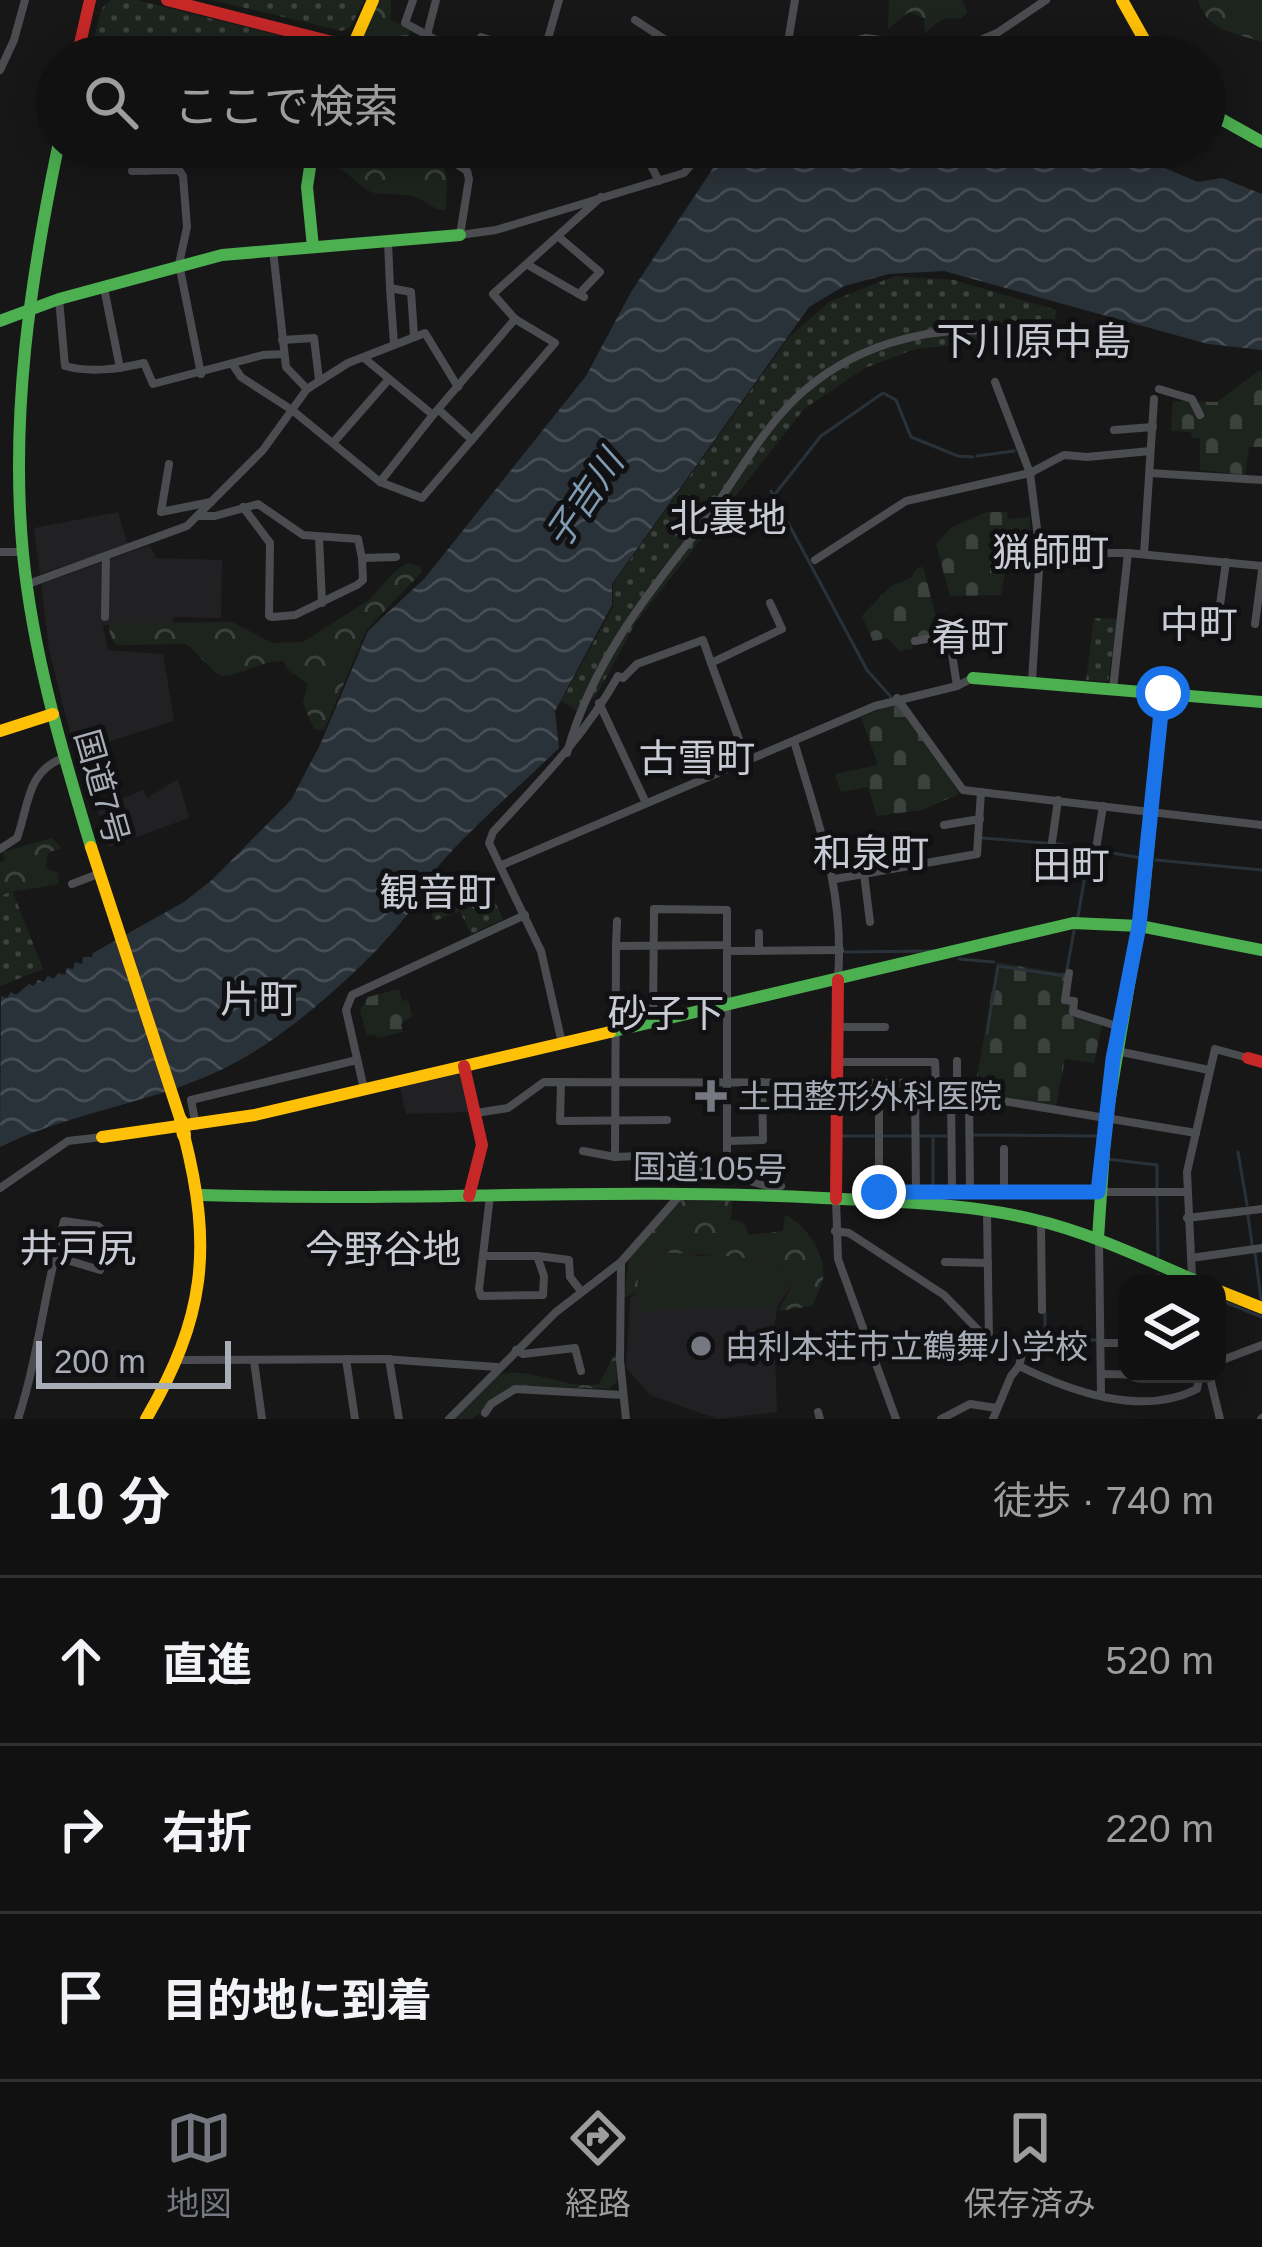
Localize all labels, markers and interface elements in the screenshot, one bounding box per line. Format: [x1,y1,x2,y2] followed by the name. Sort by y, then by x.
[36,36,1226,168] search box
[78,69,144,135] icon: search
[174,81,399,132] text: ここで検索
[936,320,1132,363] district label: 下川原中島
[537,439,633,555] water label: 子吉川
[669,497,787,540] district label: 北裏地
[992,531,1110,574] district label: 猟師町
[1160,603,1238,646] district label: 中町
[931,616,1009,659] district label: 肴町
[1136,666,1190,720] route start
[68,725,136,849] street label: 国道7号
[638,737,756,780] district label: 古雪町
[812,832,930,875] district label: 和泉町
[1032,844,1110,887] district label: 田町
[379,871,497,914] district label: 観音町
[220,978,298,1021] district label: 片町
[607,992,725,1035] district label: 砂子下
[738,1078,1002,1115] place label: 土田整形外科医院
[695,1080,727,1112] marker: 土田整形外科医院
[633,1148,787,1188] street label: 国道105号
[852,1165,906,1219] route end
[19,1227,137,1270] district label: 井戸尻
[305,1228,461,1271] district label: 今野谷地
[1118,1275,1226,1383] map controls
[1118,1275,1226,1383] button: layers
[725,1328,1088,1365] place label: 由利本荘市立鶴舞小学校
[688,1333,714,1359] marker: 由利本荘市立鶴舞小学校
[36,1335,231,1388] scale bar
[54,1343,146,1380] text: 200 m
[48,1473,170,1530] text: 10 分
[993,1479,1214,1522] text: 徒歩 · 740 m
[48,1628,114,1694] icon: ahead
[162,1639,252,1690] text: 直進
[1106,1639,1214,1682] text: 520 m
[48,1796,114,1862] icon: right
[162,1807,252,1858] text: 右折
[1106,1807,1214,1850] text: 220 m
[48,1964,114,2030] icon: arrive
[162,1975,432,2026] text: 目的地に到着
[166,2105,232,2225] tab: 地図
[565,2105,631,2225] tab: 経路
[964,2105,1096,2225] tab: 保存済み

